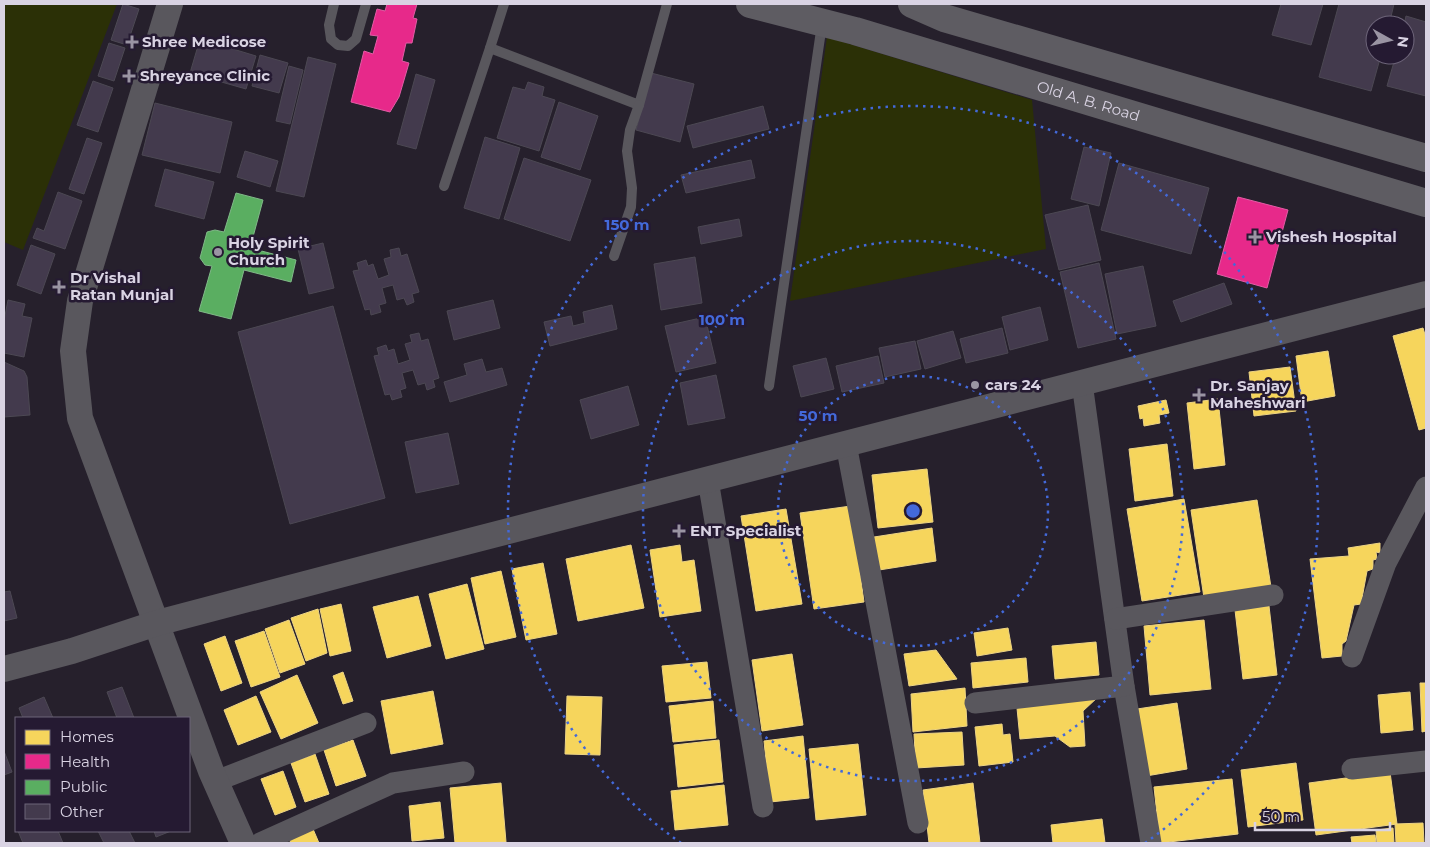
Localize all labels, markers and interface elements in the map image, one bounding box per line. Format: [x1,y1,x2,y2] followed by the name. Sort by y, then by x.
[1365,15,1415,65] north arrow
[142,32,266,51] place label: Shree Medicose
[1393,35,1413,49] text: N
[126,36,138,48] marker: Shree Medicose
[140,66,270,85] place label: Shreyance Clinic
[122,69,136,83] marker: Shreyance Clinic
[1034,76,1142,125] street label: Old A. B. Road
[605,215,649,234] text: 150 m
[1265,227,1397,246] place label: Vishesh Hospital
[1248,230,1262,244] marker: Vishesh Hospital
[228,233,310,269] place label: Holy Spirit Church
[212,246,224,258] marker: Holy Spirit Church
[70,268,174,304] place label: Dr Vishal Ratan Munjal
[52,280,66,294] marker: Dr Vishal Ratan Munjal
[699,310,745,329] text: 100 m
[985,375,1041,394] place label: cars 24
[1210,376,1306,412] place label: Dr. Sanjay Maheshwari
[969,379,981,391] marker: cars 24
[1192,388,1206,402] marker: Dr. Sanjay Maheshwari
[798,406,838,425] text: 50 m
[904,502,922,520] centre of rings
[690,521,802,540] place label: ENT Specialist
[672,524,686,538] marker: ENT Specialist
[15,717,190,832] legend
[60,727,114,746] text: Homes
[60,752,110,771] text: Health
[60,777,108,796] text: Public
[1255,800,1390,832] scale bar
[60,802,104,821] text: Other
[1262,807,1300,826] text: 50 m

